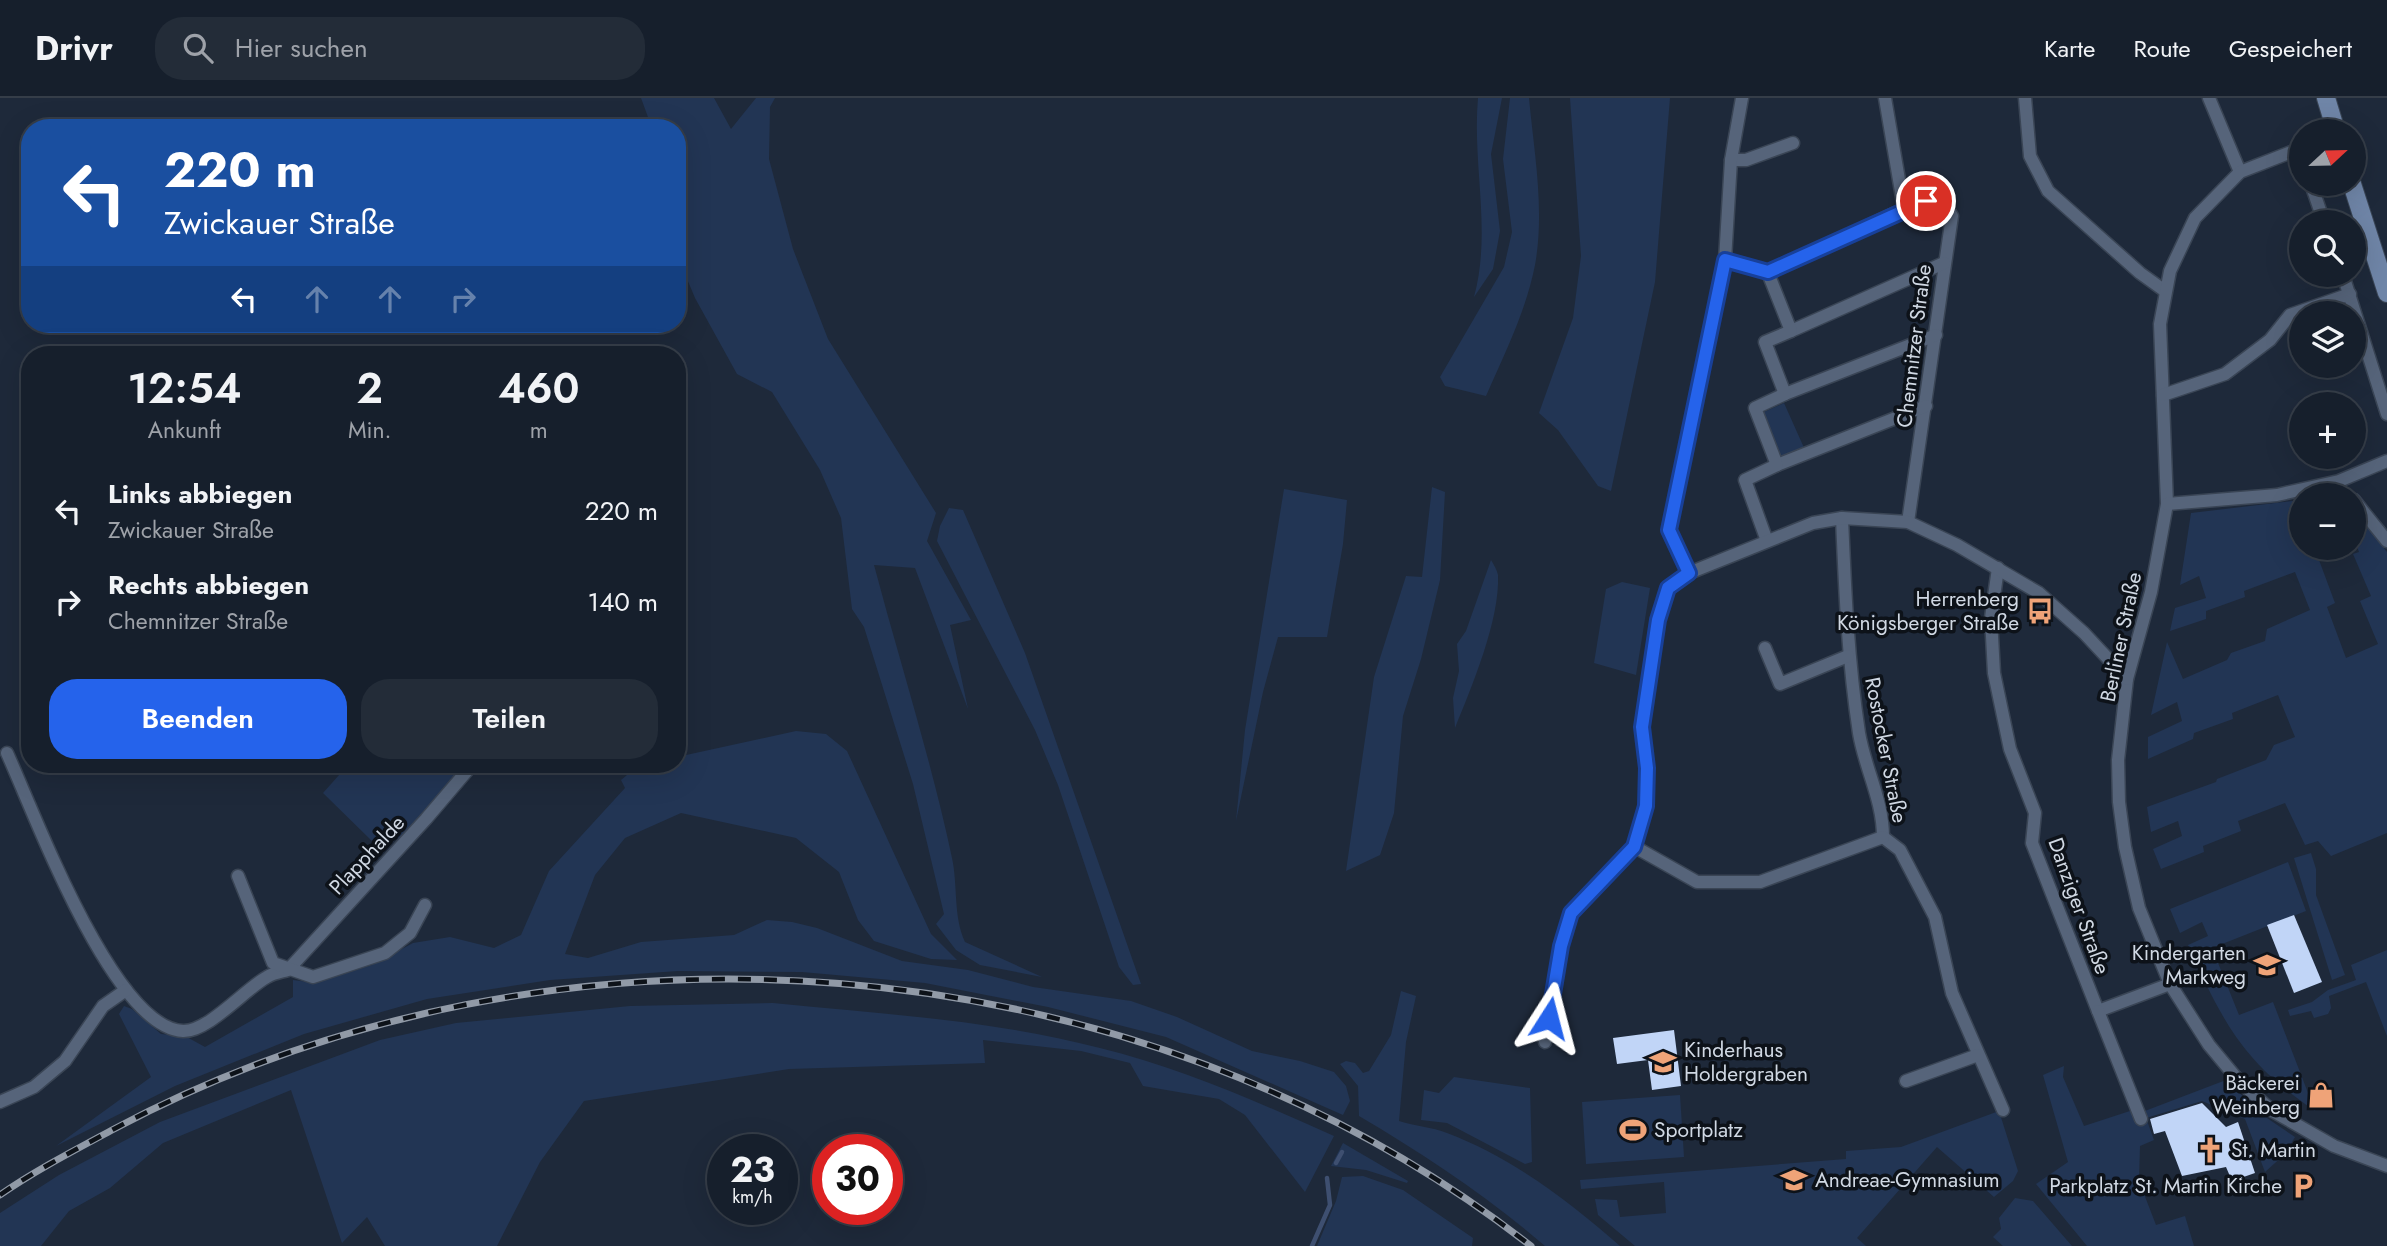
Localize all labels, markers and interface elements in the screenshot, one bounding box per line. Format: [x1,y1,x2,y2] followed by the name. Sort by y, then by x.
[155,17,645,80] search box
[35,25,113,72] text: Drivr
[179,29,217,67] icon: search
[235,29,368,67] text: Hier suchen
[2044,31,2095,66] text: Karte
[2133,31,2191,66] text: Route
[2229,31,2352,66] text: Gespeichert
[2289,119,2366,196] north arrow
[2289,119,2366,560] map controls
[164,135,316,205] text: 220 m
[49,147,140,238] icon: left
[1896,171,1956,231] pin
[1907,182,1945,220] icon: arrive
[164,200,395,246] text: Zwickauer Straße
[2289,210,2366,287] button: search
[1889,262,1939,429] street label: Chemnitzer Straße
[225,280,263,318] icon: left
[298,280,336,318] icon: ahead
[371,280,409,318] icon: ahead
[444,280,482,318] icon: right
[2289,301,2366,378] button: layers
[127,358,242,419] text: 12:54
[356,358,383,419] text: 2
[498,358,580,419] text: 460
[2289,392,2366,469] button: +
[148,413,221,447] text: Ankunft
[348,413,392,447] text: Min.
[530,413,548,447] text: m
[108,475,292,513] text: Links abbiegen
[2289,483,2366,560] button: −
[49,492,87,530] icon: left
[585,492,658,530] text: 220 m
[108,513,274,547] text: Zwickauer Straße
[108,566,309,604] text: Rechts abbiegen
[2093,569,2149,705] street label: Berliner Straße
[49,583,87,621] icon: right
[587,583,658,621] text: 140 m
[1837,584,2019,638] place label: Herrenberg Königsberger Straße
[2025,596,2055,626] bus stop icon: Herrenberg Königsberger Straße
[108,604,288,638] text: Chemnitzer Straße
[1857,674,1915,826] street label: Rostocker Straße
[49,679,347,759] button: Beenden
[361,679,658,759] button: Teilen
[322,808,412,901] street label: Plapphalde
[2040,834,2118,979] street label: Danziger Straße
[2132,938,2246,992] place label: Kindergarten Markweg
[2252,950,2282,980] school or university icon: Kindergarten Markweg
[1512,981,1586,1055] position arrow
[1684,1035,1808,1089] place label: Kinderhaus Holdergraben
[1648,1047,1678,1077] school or university icon: Kinderhaus Holdergraben
[2212,1068,2300,1122] place label: Bäckerei Weinberg
[2306,1080,2336,1110] shop icon: Bäckerei Weinberg
[1618,1115,1648,1145] sports icon: Sportplatz
[1654,1115,1743,1145] place label: Sportplatz
[812,1134,903,1225] speed limit sign: 30
[2195,1135,2225,1165] church icon: St. Martin
[2231,1135,2316,1165] place label: St. Martin
[730,1145,775,1195] text: 23
[1779,1165,1809,1195] school or university icon: Andreae-Gymnasium
[1815,1165,2000,1195] place label: Andreae-Gymnasium
[2049,1171,2282,1201] place label: Parkplatz St. Martin Kirche
[2288,1171,2318,1201] parking icon: Parkplatz St. Martin Kirche
[732,1184,773,1210] text: km/h

